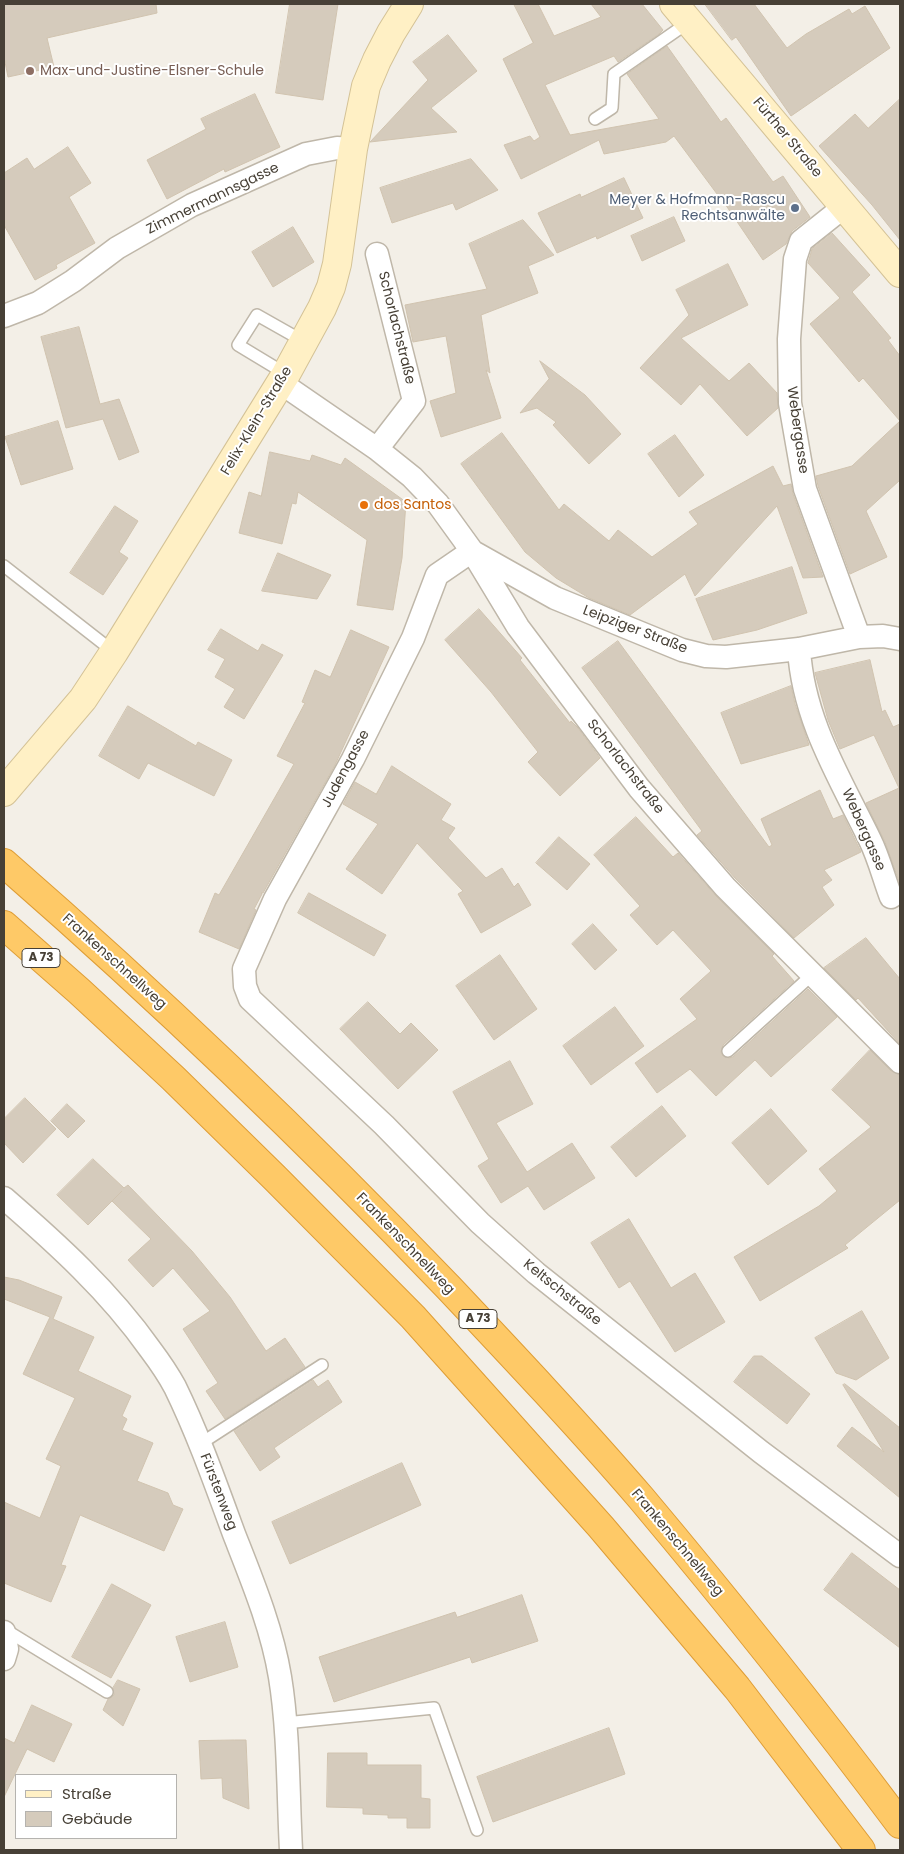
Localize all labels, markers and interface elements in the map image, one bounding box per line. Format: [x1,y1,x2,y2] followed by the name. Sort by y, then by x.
[40,63,264,79] place label: Max-und-Justine-Elsner-Schule
[24,65,36,77] marker: Max-und-Justine-Elsner-Schule
[749,95,825,181] street label: Fürther Straße
[144,160,282,238] street label: Zimmermannsgasse
[609,192,785,224] place label: Meyer & Hofmann-Rascu Rechtsanwälte
[789,202,801,214] marker: Meyer & Hofmann-Rascu Rechtsanwälte
[374,270,418,386] street label: Schorlachstraße
[218,364,296,478] street label: Felix-Klein-Straße
[783,385,811,475] street label: Webergasse
[374,497,451,513] place label: dos Santos
[358,499,370,511] marker: dos Santos
[580,602,690,658] street label: Leipziger Straße
[583,716,667,818] street label: Schorlachstraße
[318,727,374,811] street label: Judengasse
[837,786,889,874] street label: Webergasse
[58,911,170,1013] street label: Frankenschnellweg
[22,948,60,968] road number: A 73
[352,1190,458,1298] street label: Frankenschnellweg
[520,1256,604,1330] street label: Keltschstraße
[459,1310,497,1328] road number: A 73
[196,1451,240,1533] street label: Fürstenweg
[627,1486,727,1600] street label: Frankenschnellweg
[15,1774,178,1839] legend
[62,1783,112,1804] text: Straße
[62,1808,132,1829] text: Gebäude

